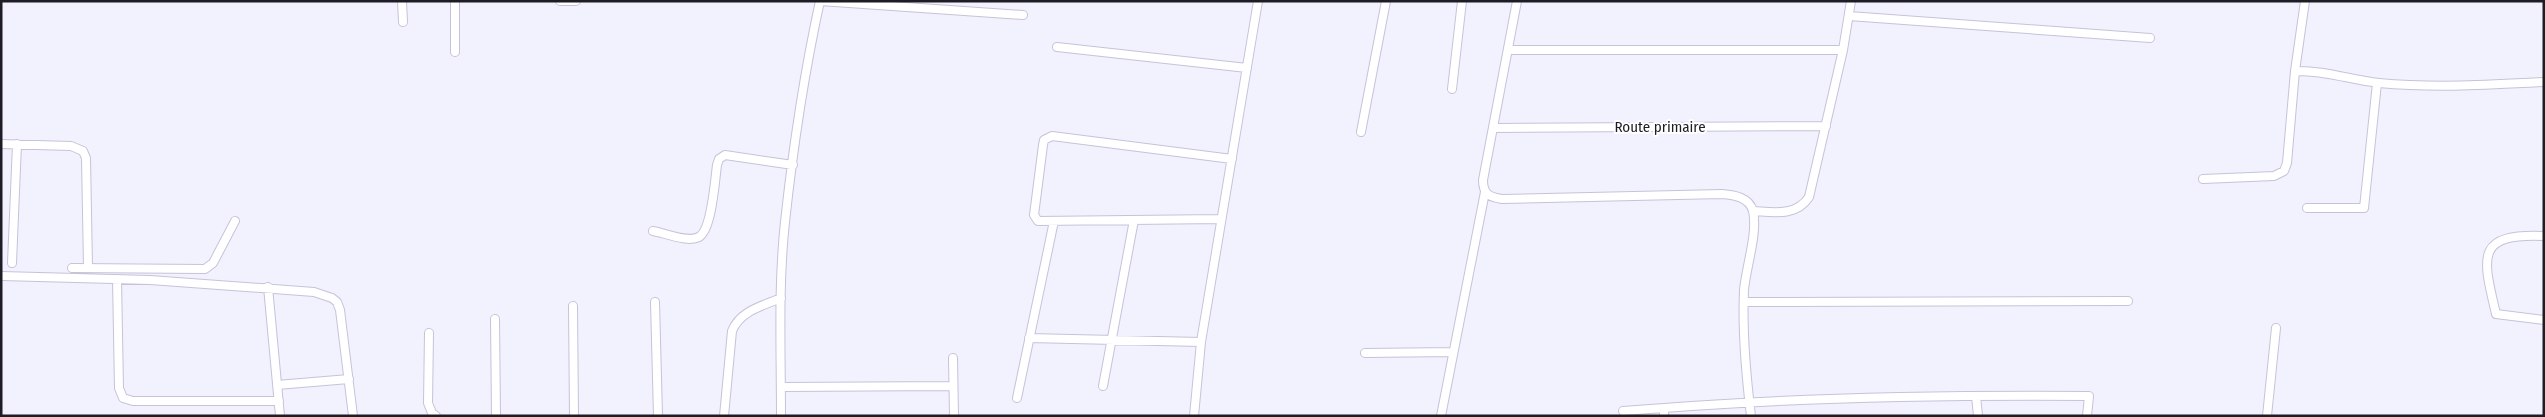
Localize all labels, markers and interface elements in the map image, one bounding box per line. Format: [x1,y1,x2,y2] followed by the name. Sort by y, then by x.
[1614,118,1706,136] street label: Route primaire

